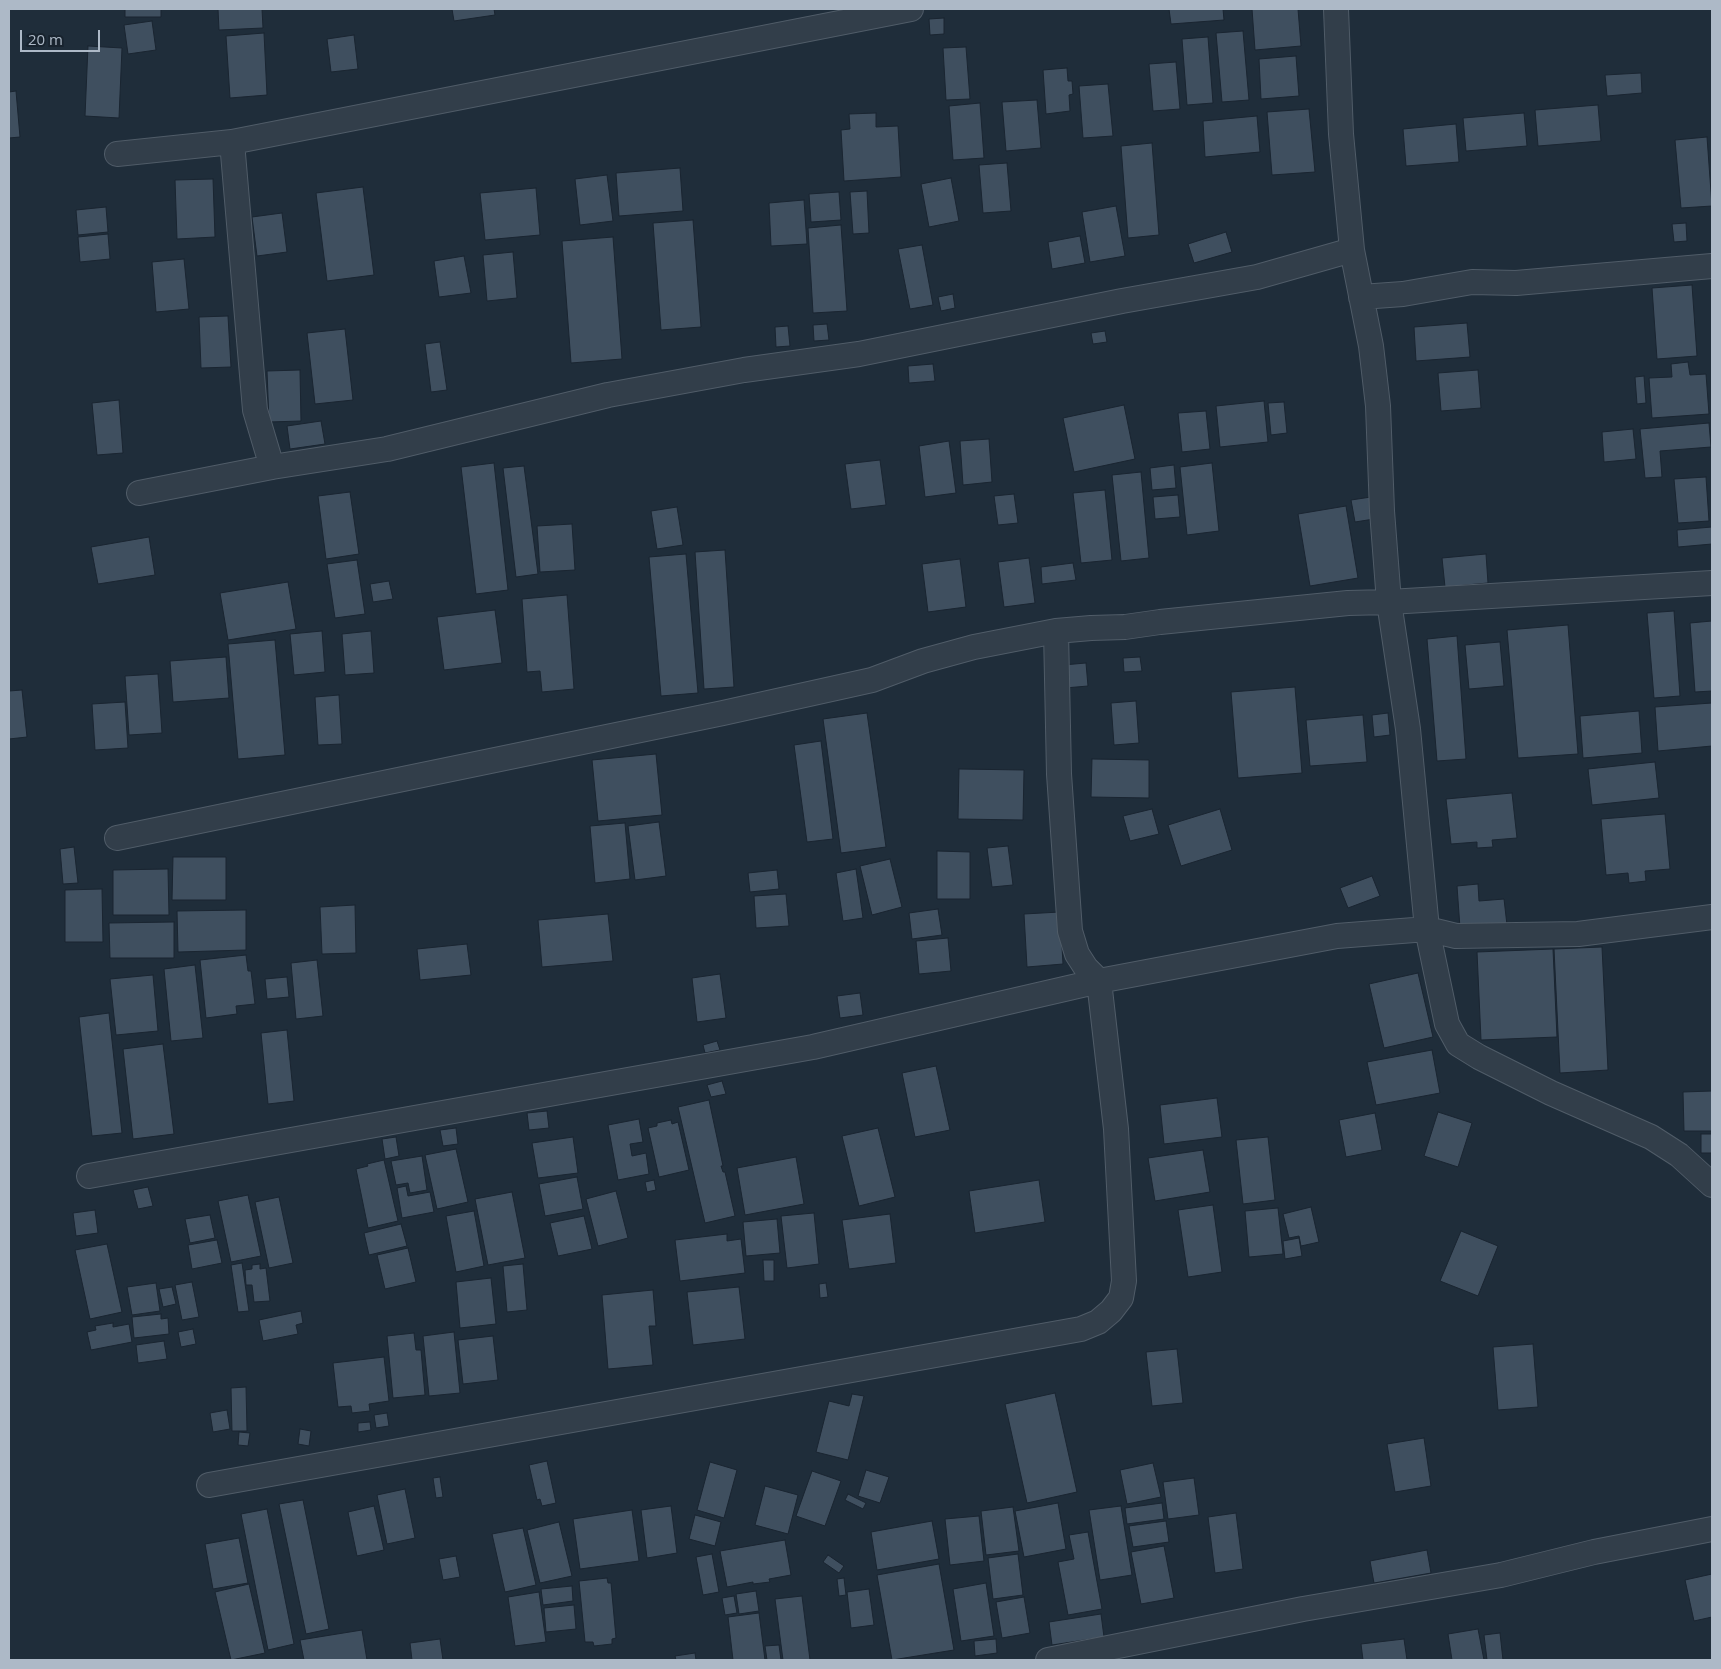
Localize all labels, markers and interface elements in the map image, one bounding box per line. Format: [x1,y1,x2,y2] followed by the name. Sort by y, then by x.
[22,20,102,52] scale bar
[28,29,63,49] text: 20 m

